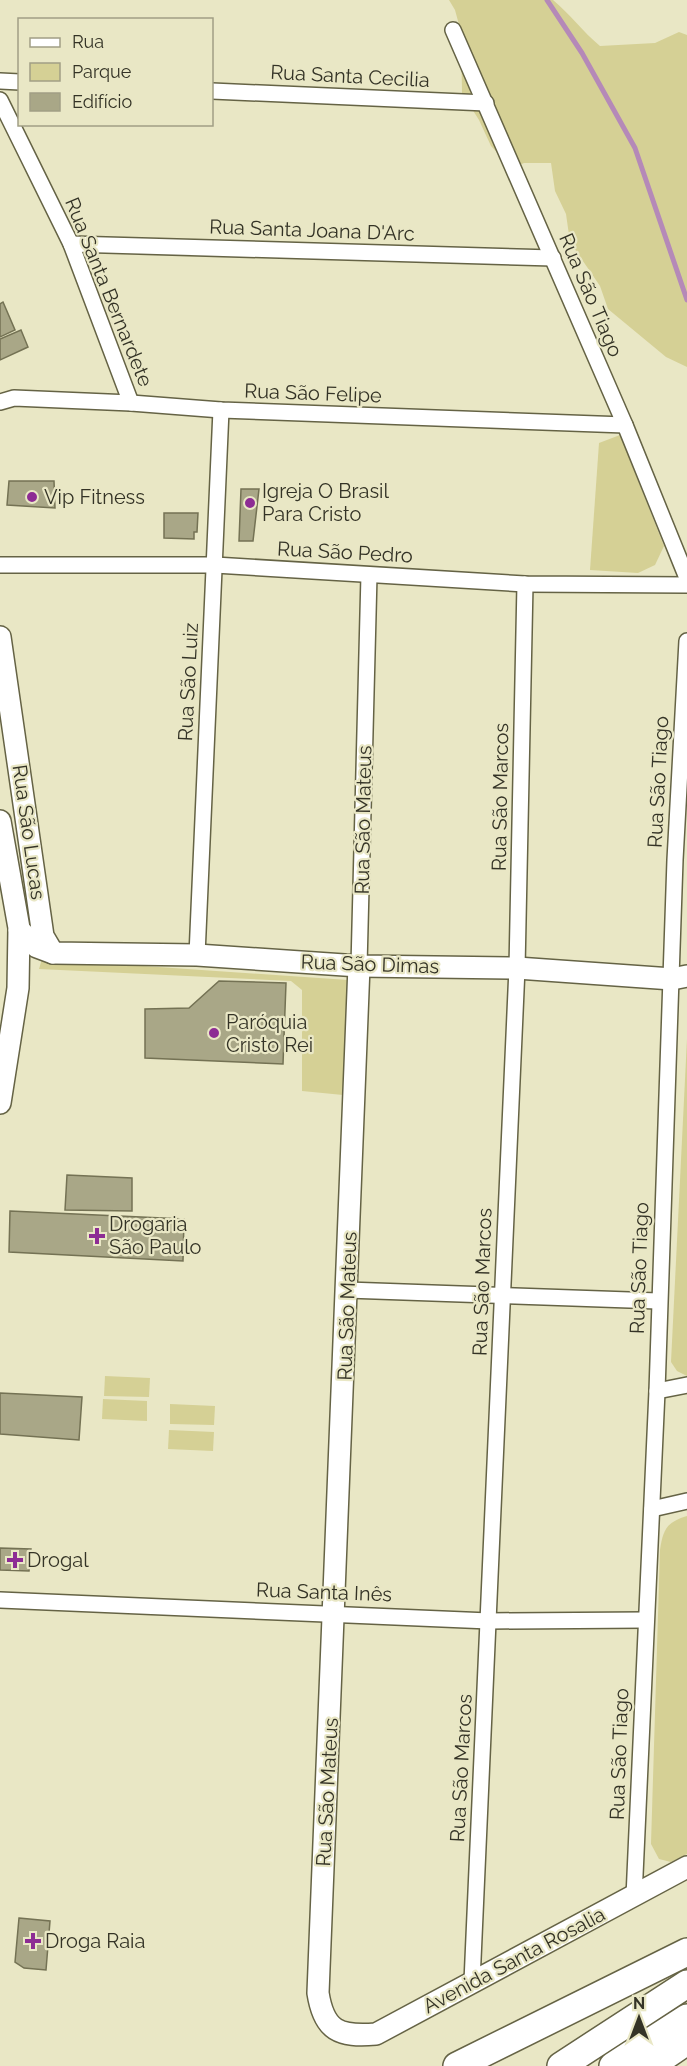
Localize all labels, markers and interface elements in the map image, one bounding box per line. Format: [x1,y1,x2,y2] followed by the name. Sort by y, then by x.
[18,18,213,126] legend
[72,31,104,52] text: Rua
[270,60,430,92] street label: Rua Santa Cecilia
[72,61,132,82] text: Parque
[72,91,132,112] text: Edifício
[60,194,158,390] street label: Rua Santa Bernardete
[209,214,415,246] street label: Rua Santa Joana D'Arc
[554,230,628,361] street label: Rua São Tiago
[244,379,382,407] street label: Rua São Felipe
[262,479,389,526] place label: Igreja O Brasil Para Cristo
[44,485,145,509] place label: Vip Fitness
[25,490,39,504] marker: Vip Fitness
[243,496,257,510] marker: Igreja O Brasil Para Cristo
[277,536,414,568] street label: Rua São Pedro
[173,622,203,742] street label: Rua São Luiz
[643,715,673,849] street label: Rua São Tiago
[487,723,513,871] street label: Rua São Marcos
[350,745,376,895] street label: Rua São Mateus
[8,763,50,901] street label: Rua São Lucas
[300,950,440,978] street label: Rua São Dimas
[226,1010,313,1057] place label: Paróquia Cristo Rei
[207,1026,221,1040] marker: Paróquia Cristo Rei
[625,1202,653,1334] street label: Rua São Tiago
[467,1207,497,1357] street label: Rua São Marcos
[109,1212,202,1259] place label: Drogaria São Paulo
[90,1229,104,1243] marker: Drogaria São Paulo
[332,1231,362,1381] street label: Rua São Mateus
[27,1548,89,1572] place label: Drogal
[8,1553,22,1567] marker: Drogal
[256,1578,392,1606] street label: Rua Santa Inês
[605,1688,633,1820] street label: Rua São Tiago
[445,1693,477,1843] street label: Rua São Marcos
[311,1717,343,1867] street label: Rua São Mateus
[419,1902,609,2018] street label: Avenida Santa Rosalia
[45,1929,145,1953] place label: Droga Raia
[26,1934,40,1948] marker: Droga Raia
[609,1988,669,2048] north arrow
[633,1994,645,2013] text: N

